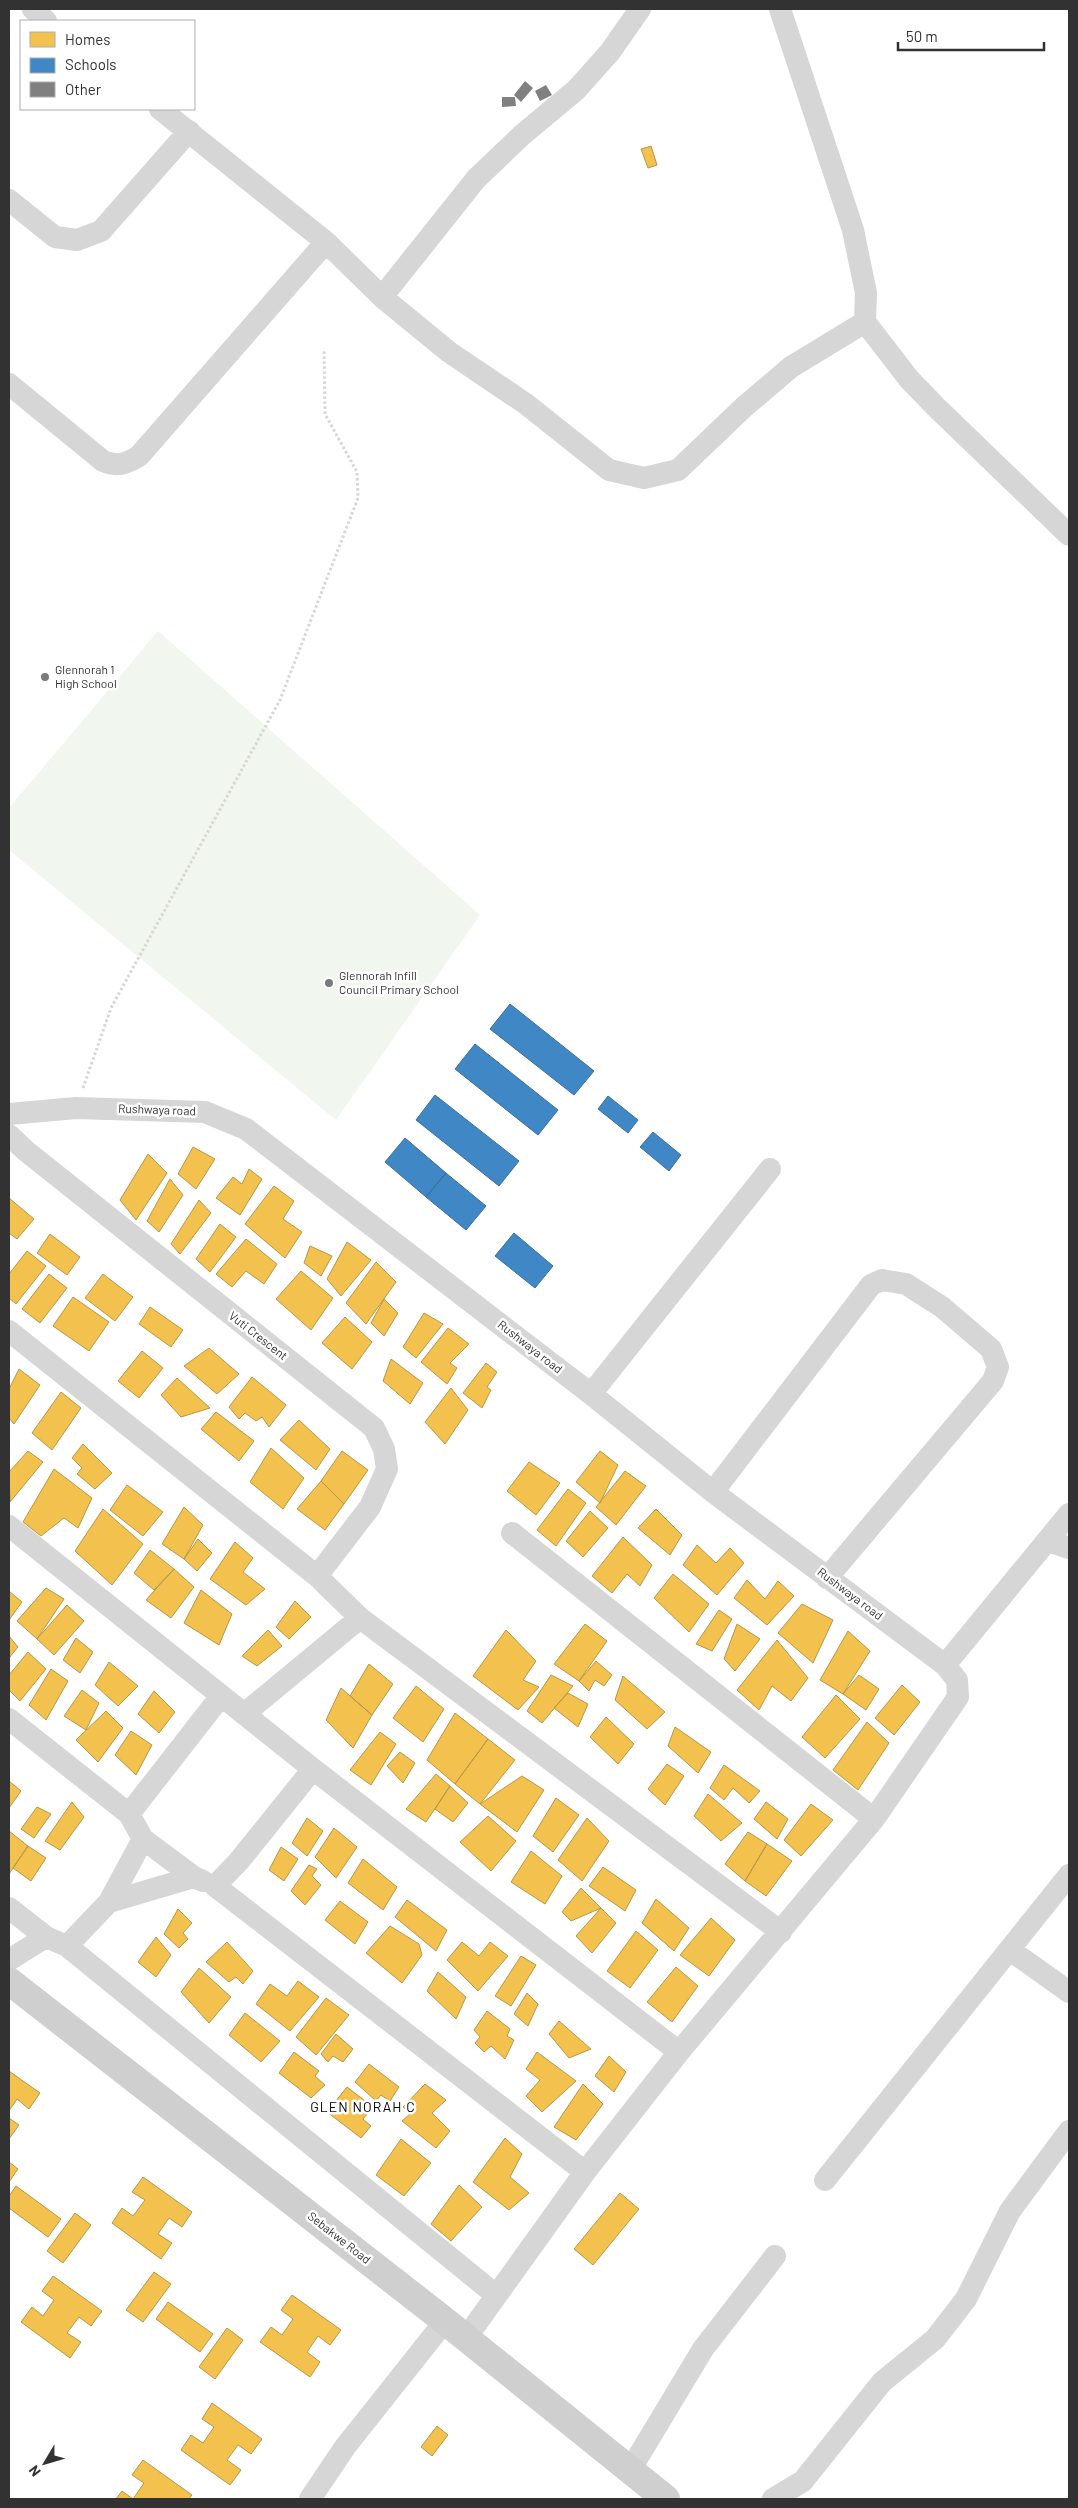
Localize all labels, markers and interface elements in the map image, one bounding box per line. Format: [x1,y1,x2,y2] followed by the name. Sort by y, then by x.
[20,20,195,110] legend
[898,20,1044,52] scale bar
[906,27,938,45] text: 50 m
[65,30,110,48] text: Homes
[65,55,117,73] text: Schools
[65,80,102,98] text: Other
[55,662,117,690] place label: Glennorah 1 High School
[39,671,51,683] marker: Glennorah 1 High School
[339,968,459,996] place label: Glennorah Infill Council Primary School
[323,977,335,989] marker: Glennorah Infill Council Primary School
[118,1101,196,1117] street label: Rushwaya road
[227,1308,291,1362] street label: Vuti Crescent
[496,1317,566,1376] street label: Rushwaya road
[815,1564,886,1622] street label: Rushwaya road
[310,2098,416,2115] district label: GLEN NORAH C
[305,2208,374,2266] street label: Sebakwe Road
[20,2438,70,2488] north arrow
[25,2462,44,2480] text: N

